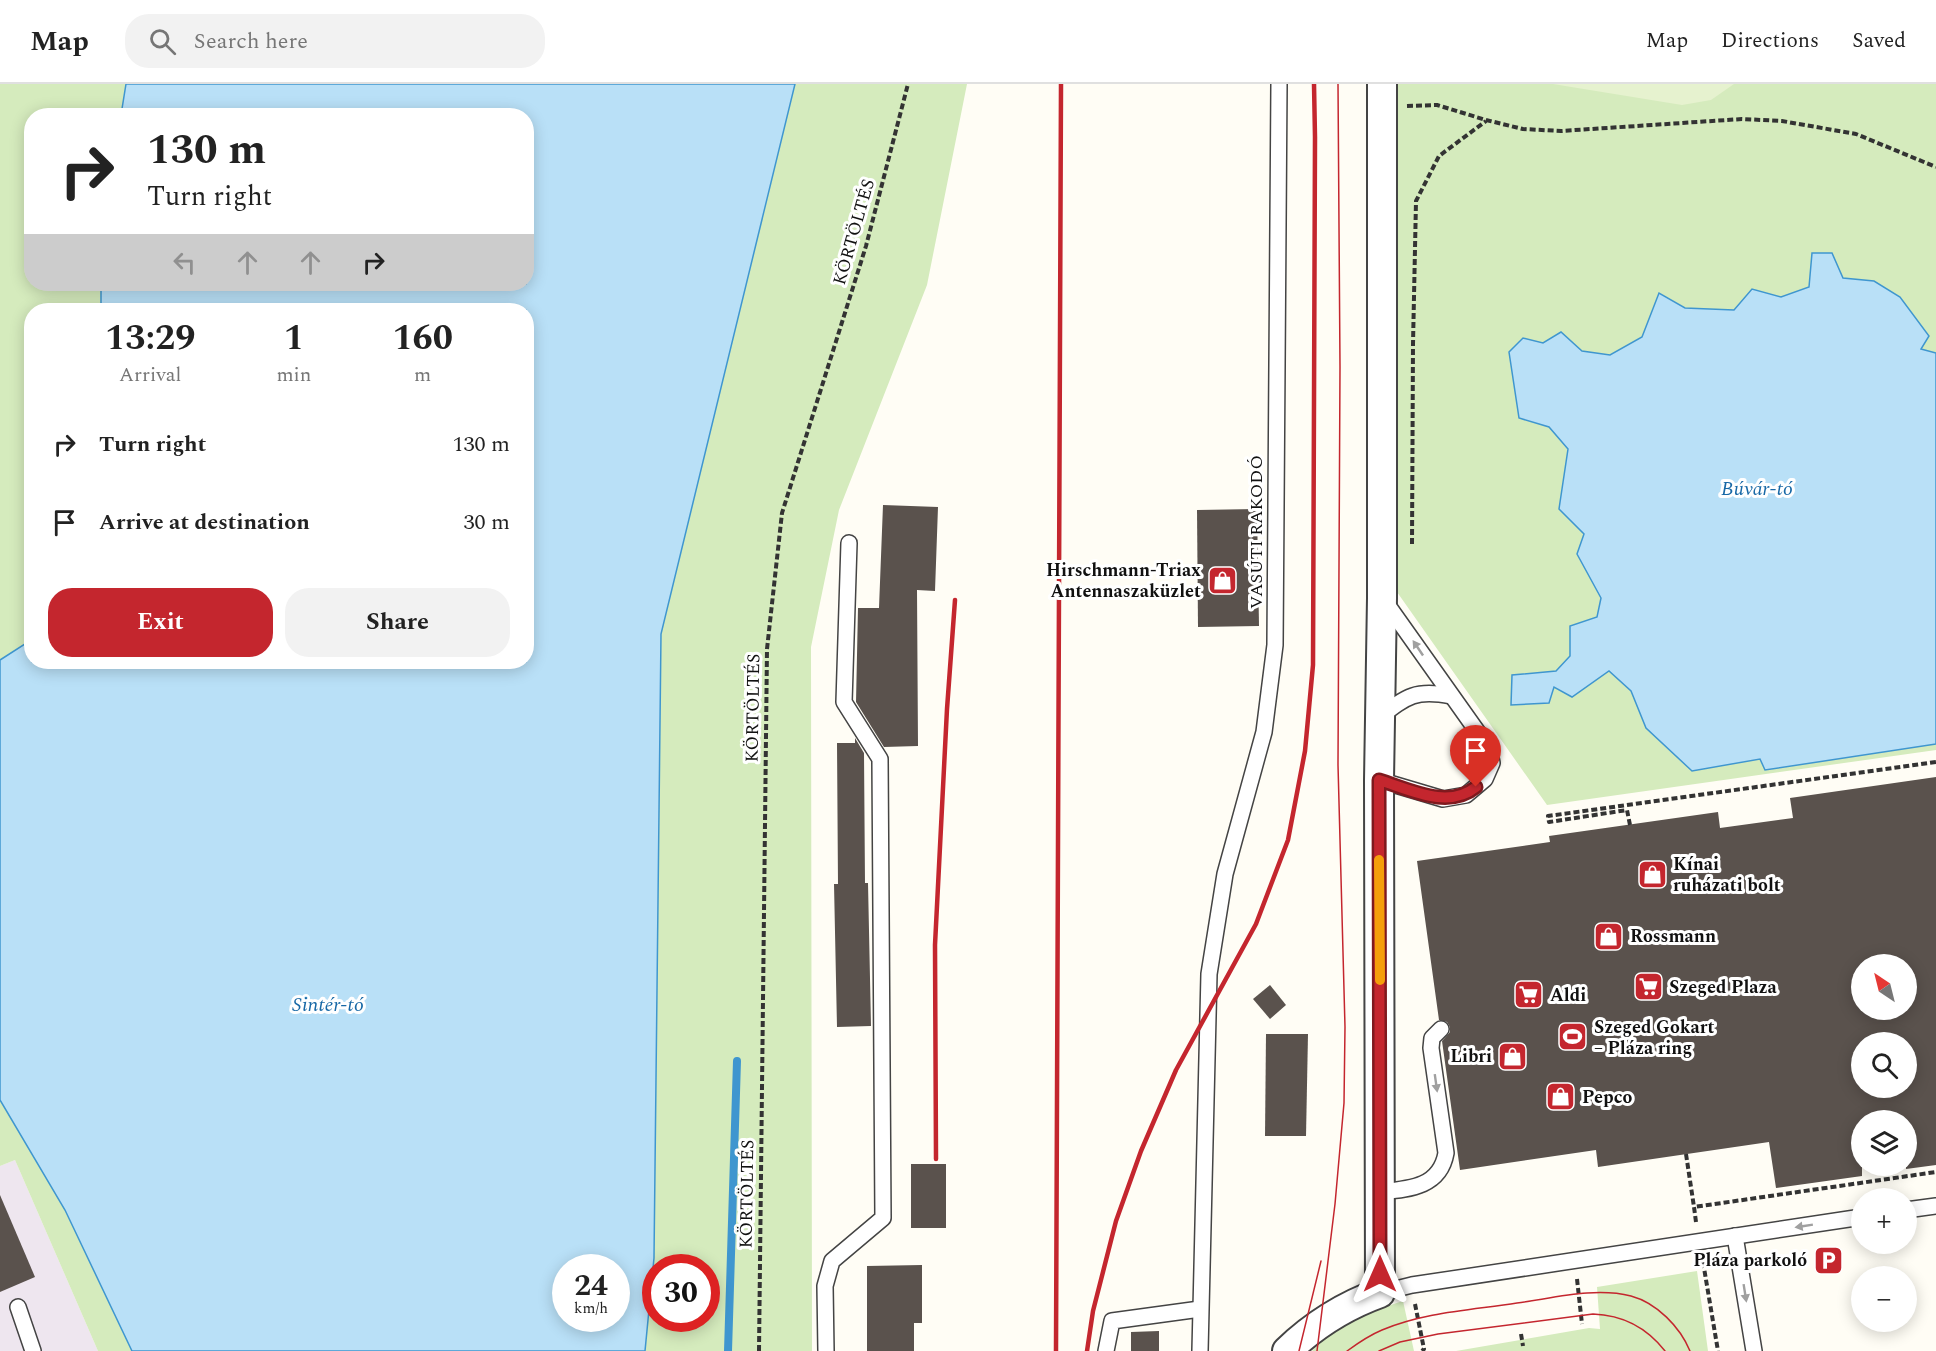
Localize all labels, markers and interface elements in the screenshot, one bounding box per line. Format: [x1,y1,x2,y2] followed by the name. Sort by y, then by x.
[125,14,545,68] search box
[30,20,89,63] text: Map
[146,25,179,58] icon: search
[194,25,308,58] text: Search here
[1646,25,1688,57] text: Map
[1721,25,1819,57] text: Directions
[1852,25,1906,57] text: Saved
[147,119,266,182] text: 130 m
[48,132,126,210] icon: right
[147,176,272,218] text: Turn right
[826,176,882,288] street label: KÖRTÖLTÉS
[168,246,201,279] icon: left
[231,246,264,279] icon: ahead
[294,246,327,279] icon: ahead
[357,246,390,279] icon: right
[105,311,195,366] text: 13:29
[284,311,304,366] text: 1
[392,311,453,366] text: 160
[119,360,181,390] text: Arrival
[276,360,311,390] text: min
[414,360,431,390] text: m
[48,428,81,461] icon: right
[99,428,206,461] text: Turn right
[453,428,510,461] text: 130 m
[1243,455,1270,609] street label: VASÚTI RAKODÓ
[1721,474,1793,504] water label: Búvár-tó
[48,506,81,539] icon: arrive
[99,506,310,539] text: Arrive at destination
[464,506,510,539] text: 30 m
[1046,557,1201,605] place label: Hirschmann-Triax Antennaszaküzlet
[1206,564,1238,596] shop icon: Hirschmann-Triax Antennaszaküzlet
[48,588,273,657] button: Exit
[285,588,510,657] button: Share
[1412,640,1424,656] one-way arrow
[739,653,767,763] street label: KÖRTÖLTÉS
[1450,725,1501,787] pin
[1459,734,1492,767] icon: arrive
[1673,851,1781,899] place label: Kínai ruházati bolt
[1636,858,1668,890] shop icon: Kínai ruházati bolt
[1593,920,1625,952] shop icon: Rossmann
[1630,923,1716,950] place label: Rossmann
[1851,954,1917,1020] north arrow
[1851,954,1917,1332] map controls
[1632,971,1664,1003] supermarket icon: Szeged Plaza
[1669,974,1777,1001] place label: Szeged Plaza
[1513,979,1545,1011] supermarket icon: Aldi
[1550,982,1586,1009] place label: Aldi
[292,990,364,1020] water label: Sintér-tó
[1594,1014,1714,1062] place label: Szeged Gokart – Pláza ring
[1557,1021,1589,1053] sports icon: Szeged Gokart – Pláza ring
[1851,1032,1917,1098] button: search
[1497,1040,1529,1072] shop icon: Libri
[1450,1043,1492,1070] place label: Libri
[1431,1074,1440,1093] one-way arrow
[1545,1081,1577,1113] shop icon: Pepco
[1582,1084,1632,1111] place label: Pepco
[1851,1110,1917,1176] button: layers
[733,1139,761,1249] street label: KÖRTÖLTÉS
[1851,1188,1917,1254] button: +
[1794,1221,1813,1230] one-way arrow
[1348,1242,1412,1306] position arrow
[1812,1244,1844,1276] parking icon: Pláza parkoló
[1693,1247,1807,1274] place label: Pláza parkoló
[642,1254,720,1332] speed limit sign: 30
[574,1263,608,1309] text: 24
[1851,1266,1917,1332] button: −
[1741,1284,1750,1303] one-way arrow
[574,1297,608,1320] text: km/h

